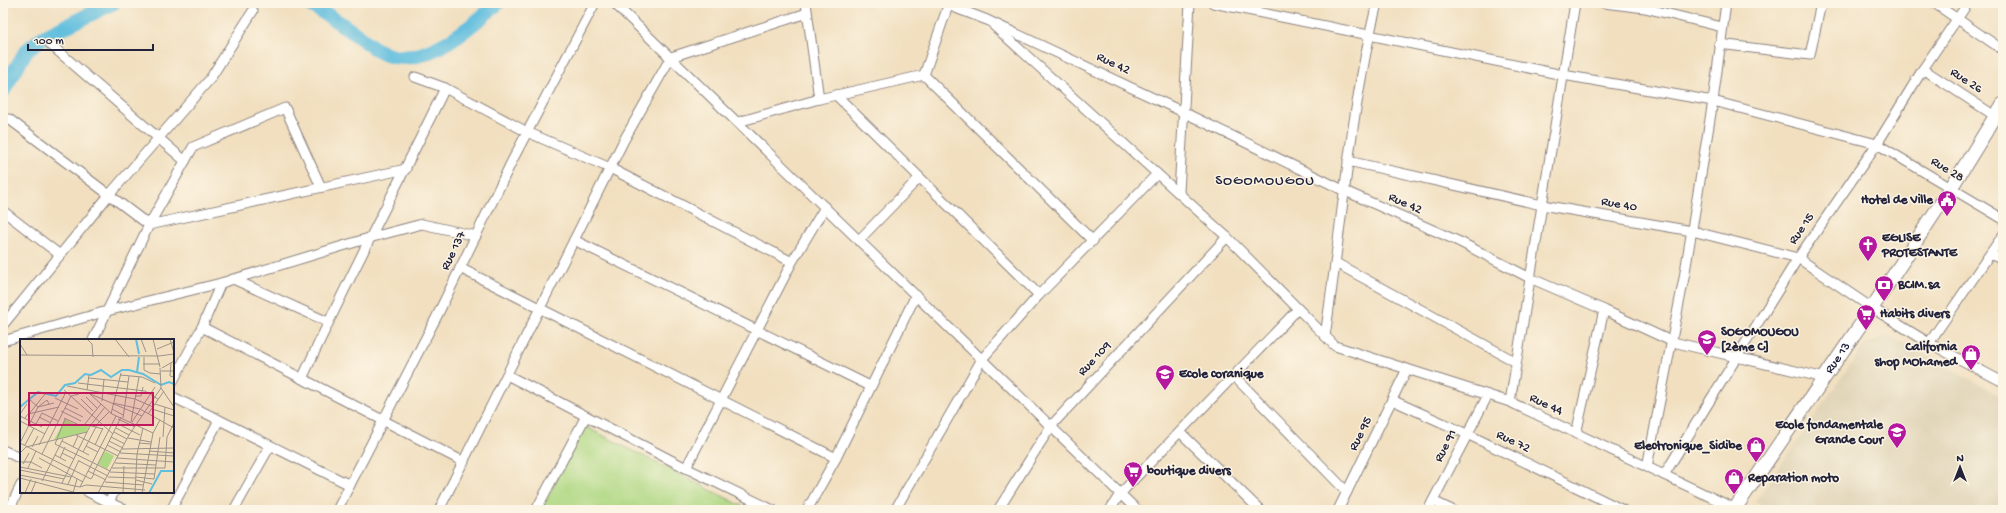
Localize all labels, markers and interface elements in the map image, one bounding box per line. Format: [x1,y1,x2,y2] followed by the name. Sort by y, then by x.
[28,26,153,52] scale bar
[33,35,64,49] text: 100 m
[1094,50,1133,79] street label: Rue 42
[1947,65,1985,97] street label: Rue 26
[1928,154,1966,186] street label: Rue 28
[1215,172,1315,190] district label: SOGOMOUGOU
[1936,189,1958,217] public building icon: Hotel de Ville
[1386,190,1425,218] street label: Rue 42
[1861,193,1934,208] place label: Hotel de Ville
[1600,194,1639,216] street label: Rue 40
[1786,210,1818,248] street label: Rue 15
[438,228,470,273] street label: Rue 137
[1881,231,1958,261] place label: EGLISE PROTESTANTE
[1857,234,1879,262] church icon: EGLISE PROTESTANTE
[1873,274,1895,302] bank icon: BCIM.sa
[1897,278,1941,293] place label: BCIM.sa
[1855,303,1877,331] supermarket icon: Habits divers
[1880,307,1951,322] place label: Habits divers
[1721,325,1799,355] place label: SOGOMOUGOU [2ème C]
[1696,328,1718,356] school or university icon: SOGOMOUGOU [2ème C]
[1075,338,1115,379] street label: Rue 109
[20,339,174,493] inset map
[1822,339,1854,377] street label: Rue 13
[1874,339,1958,371] place label: California shop MOhamed
[1960,343,1982,371] shop icon: California shop MOhamed
[1154,363,1176,391] school or university icon: Ecole coranique
[1179,367,1265,382] place label: Ecole coranique
[1527,391,1565,419] street label: Rue 44
[1346,414,1376,453] street label: Rue 95
[1775,417,1884,448] place label: Ecole fondamentale Grande Cour
[1886,421,1908,449] school or university icon: Ecole fondamentale Grande Cour
[1431,427,1461,465] street label: Rue 91
[1494,427,1533,457] street label: Rue 72
[1745,435,1767,463] shop icon: Electronique_Sidibe
[1634,439,1743,454] place label: Electronique_Sidibe
[1940,447,1980,487] north arrow
[1956,453,1964,465] text: N
[1122,460,1144,488] supermarket icon: boutique divers
[1146,464,1232,479] place label: boutique divers
[1723,467,1745,495] shop icon: Reparation moto
[1747,471,1839,487] place label: Reparation moto

